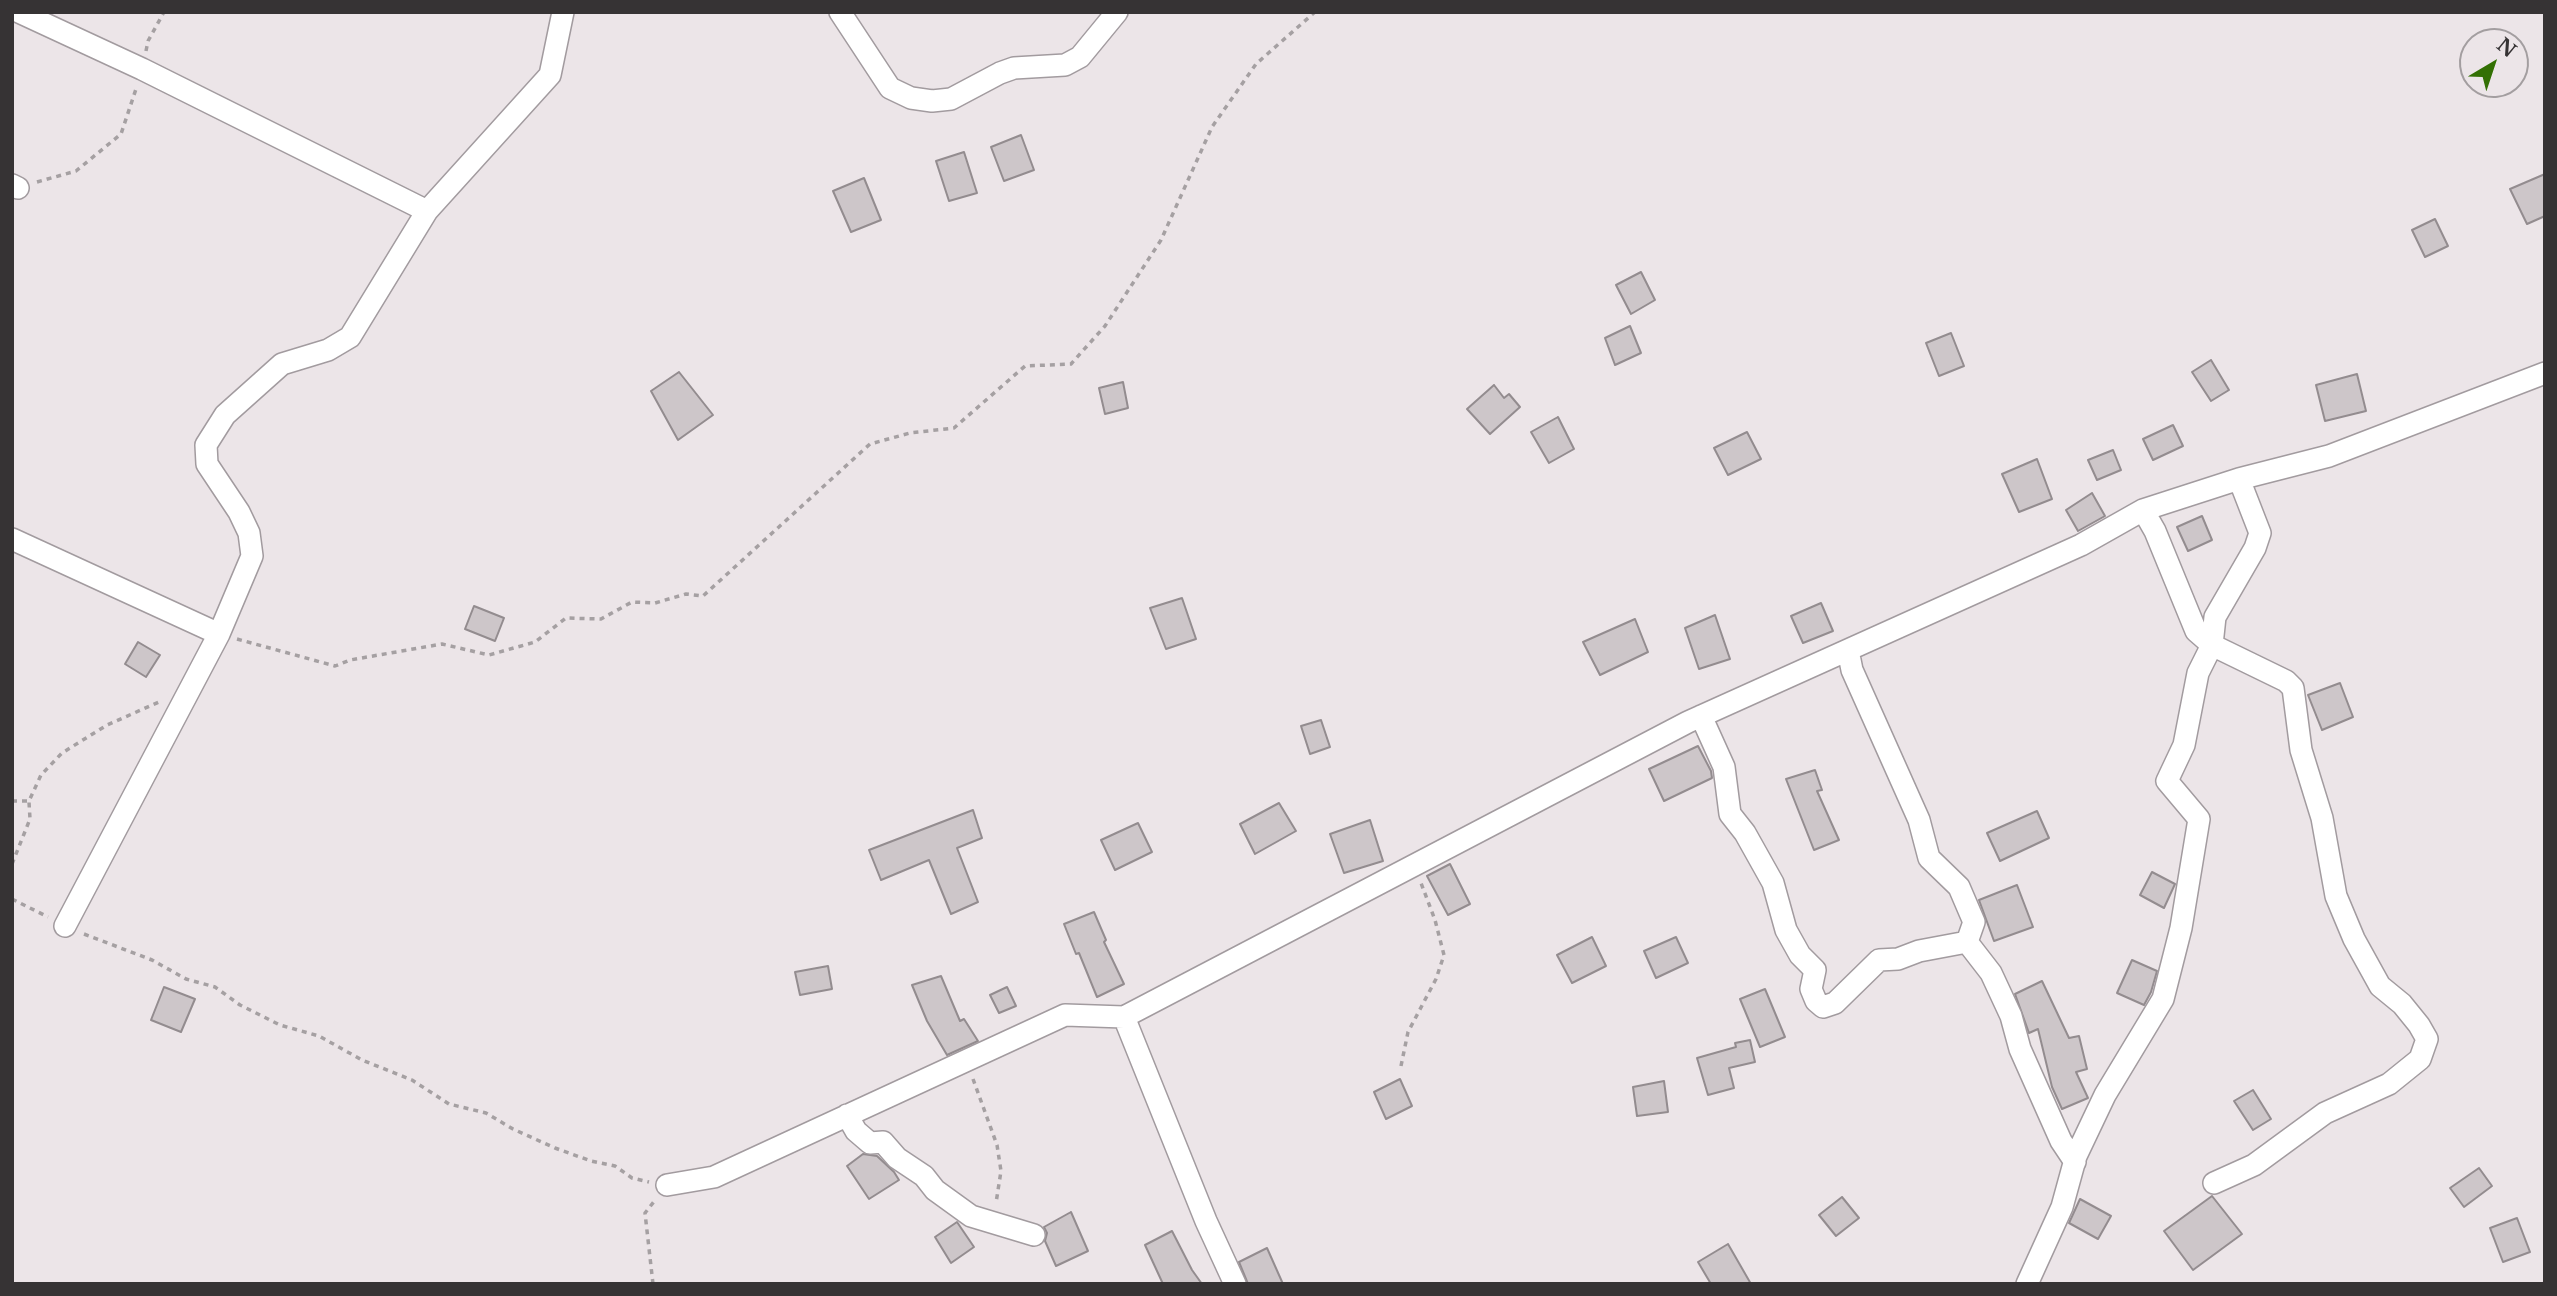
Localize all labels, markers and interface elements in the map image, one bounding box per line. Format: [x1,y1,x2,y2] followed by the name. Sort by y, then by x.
[2459,28,2529,98] north arrow
[2492,33,2520,62] text: N

